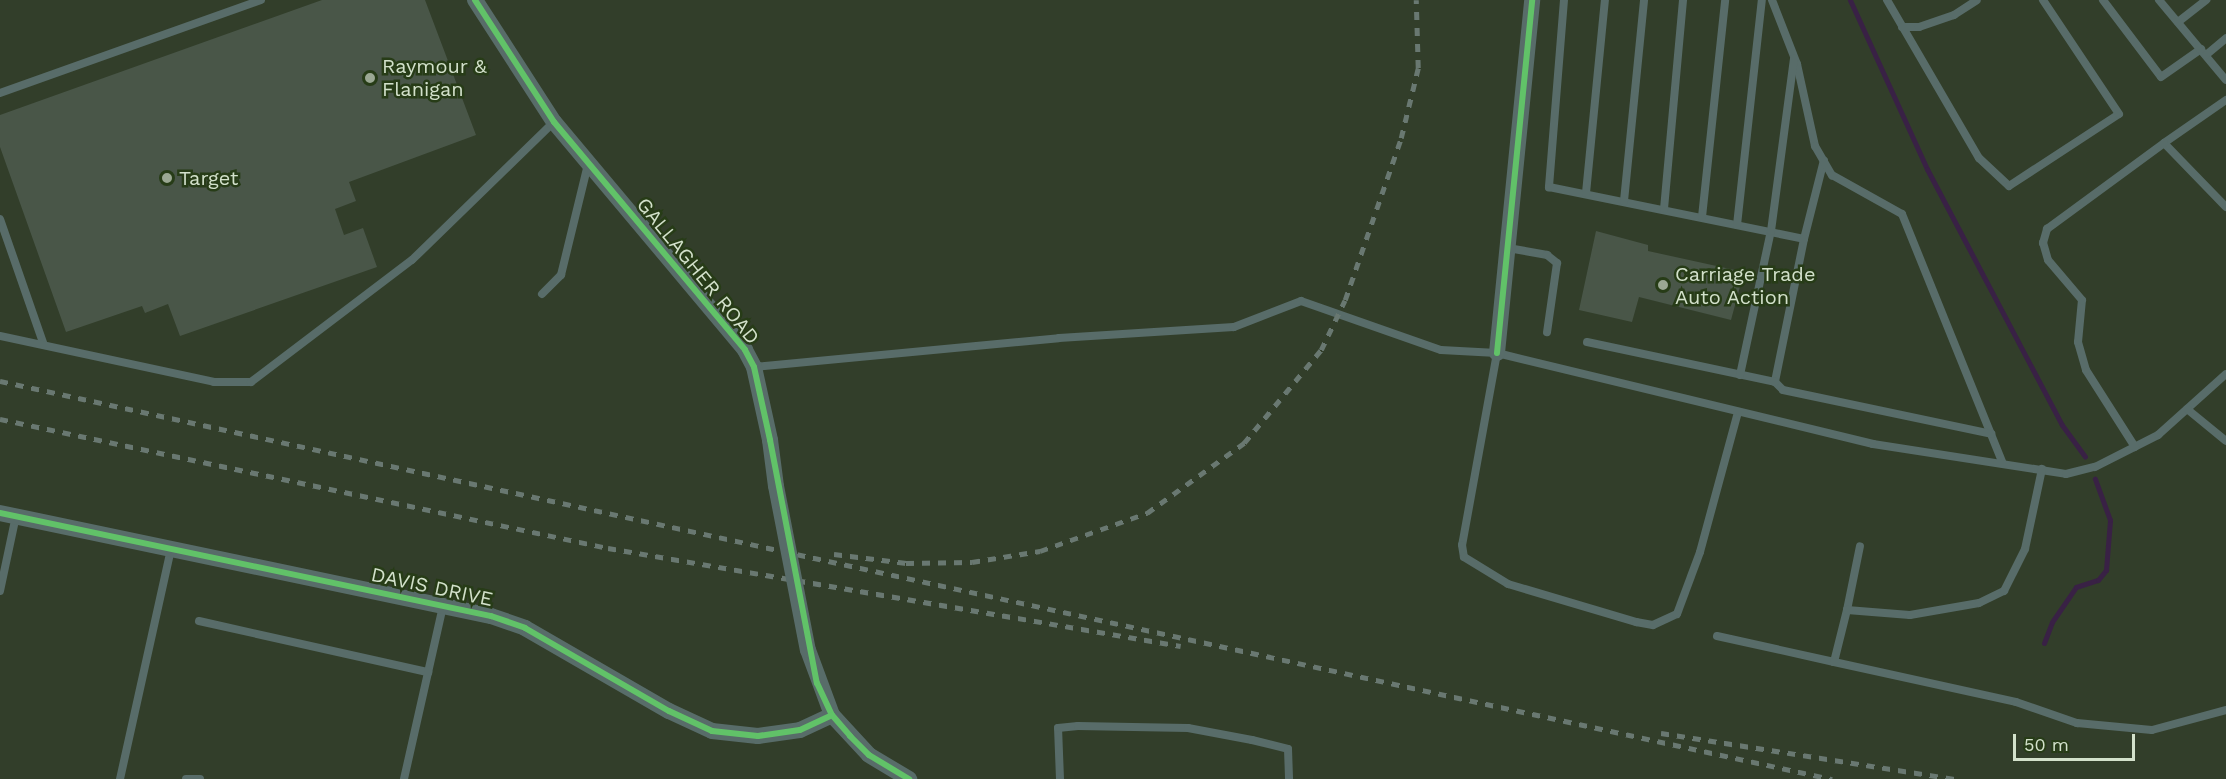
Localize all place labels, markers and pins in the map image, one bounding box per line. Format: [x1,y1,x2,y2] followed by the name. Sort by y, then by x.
[382,54,487,101] place label: Raymour & Flanigan
[363,71,377,85] marker: Raymour & Flanigan
[179,166,238,190] place label: Target
[160,171,174,185] marker: Target
[1675,262,1816,309] place label: Carriage Trade Auto Action
[1656,278,1670,292] marker: Carriage Trade Auto Action

